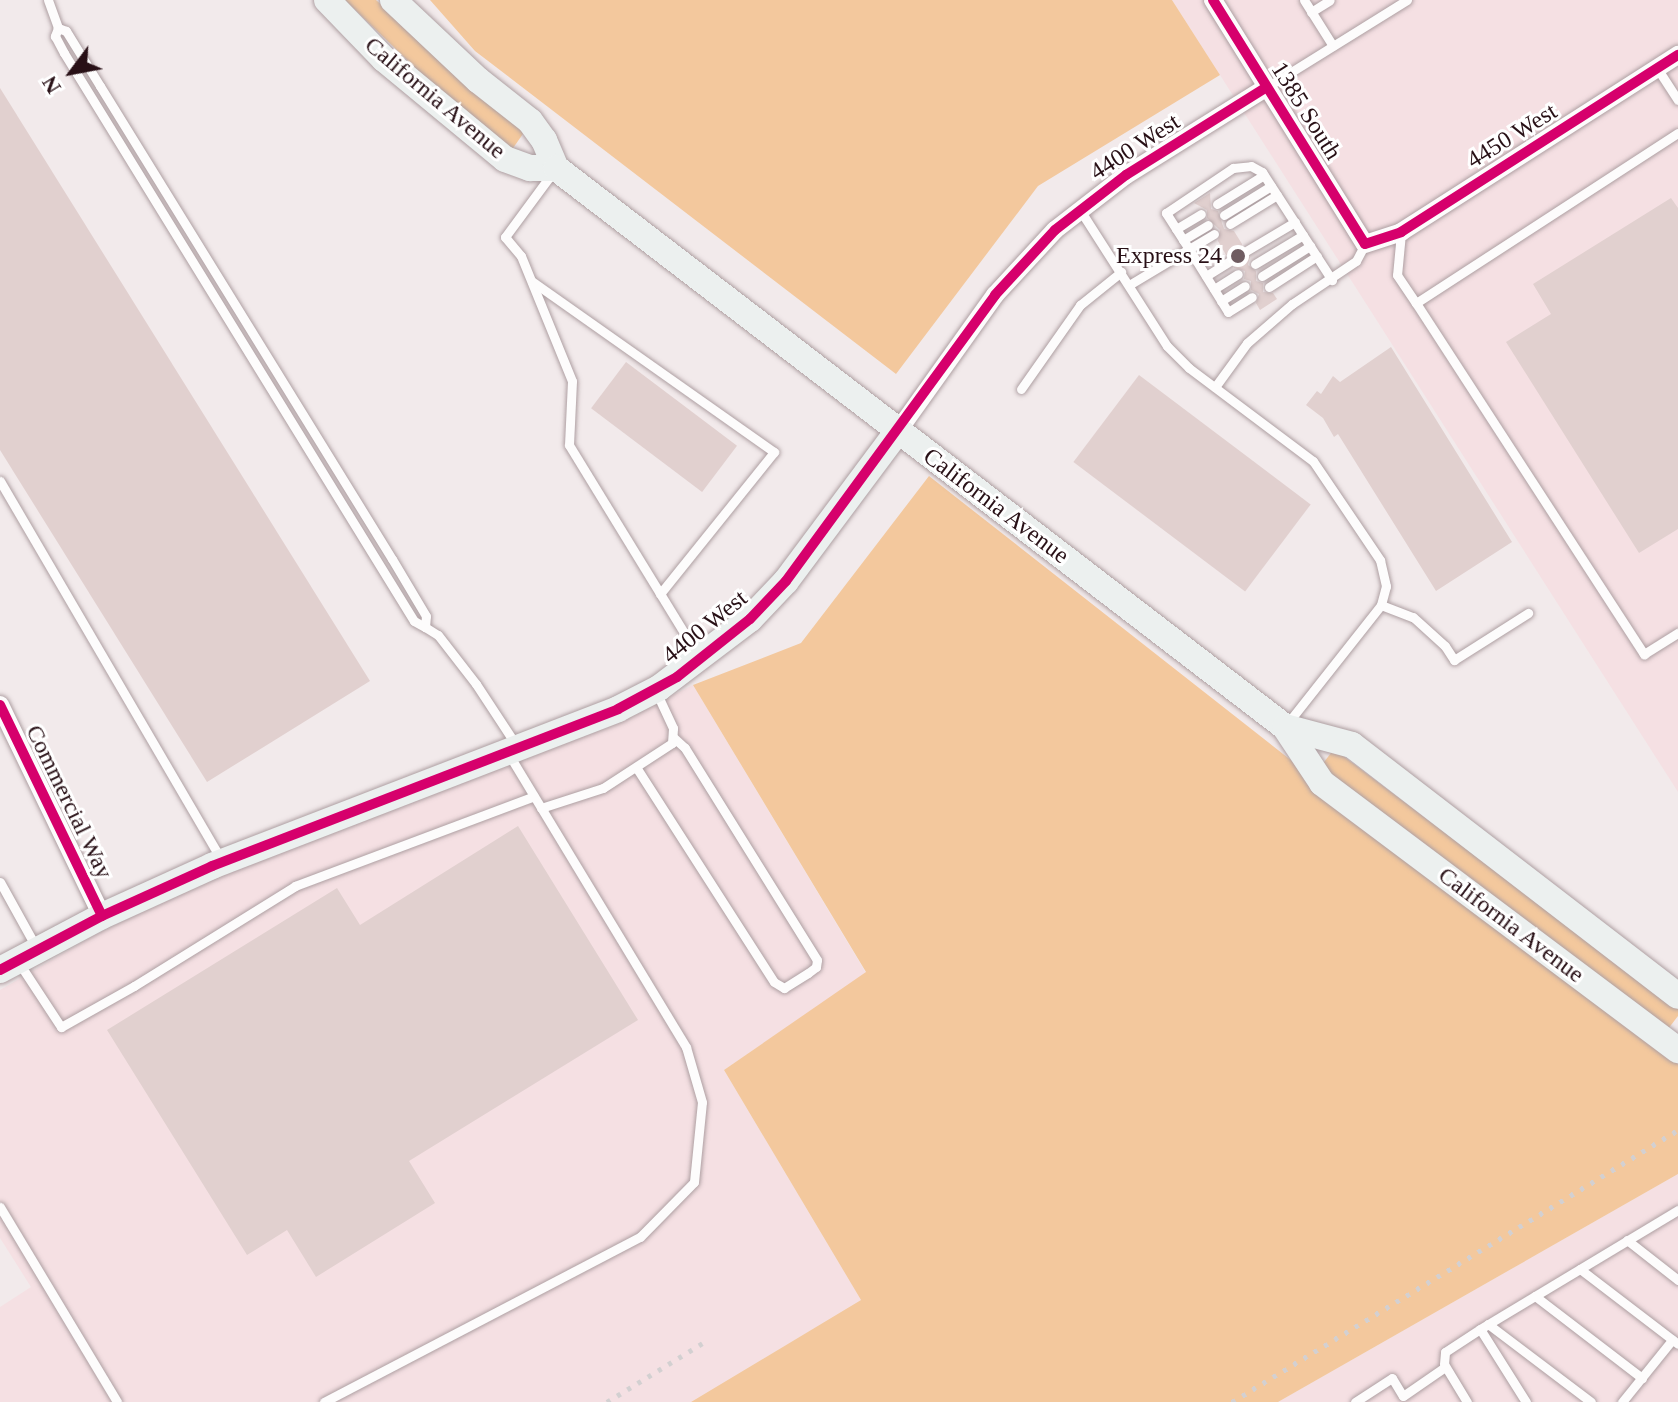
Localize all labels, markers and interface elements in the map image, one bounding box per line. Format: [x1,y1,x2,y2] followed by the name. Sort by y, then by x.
[358,30,512,166] street label: California Avenue
[32,32,112,112] north arrow
[1265,57,1347,165] street label: 1385 South
[36,72,66,98] text: N
[1461,97,1563,175] street label: 4450 West
[1085,107,1185,187] street label: 4400 West
[1116,242,1222,270] place label: Express 24
[1229,247,1247,265] marker: Express 24
[917,441,1075,571] street label: California Avenue
[657,584,753,670] street label: 4400 West
[19,720,119,884] street label: Commercial Way
[1432,860,1590,990] street label: California Avenue

